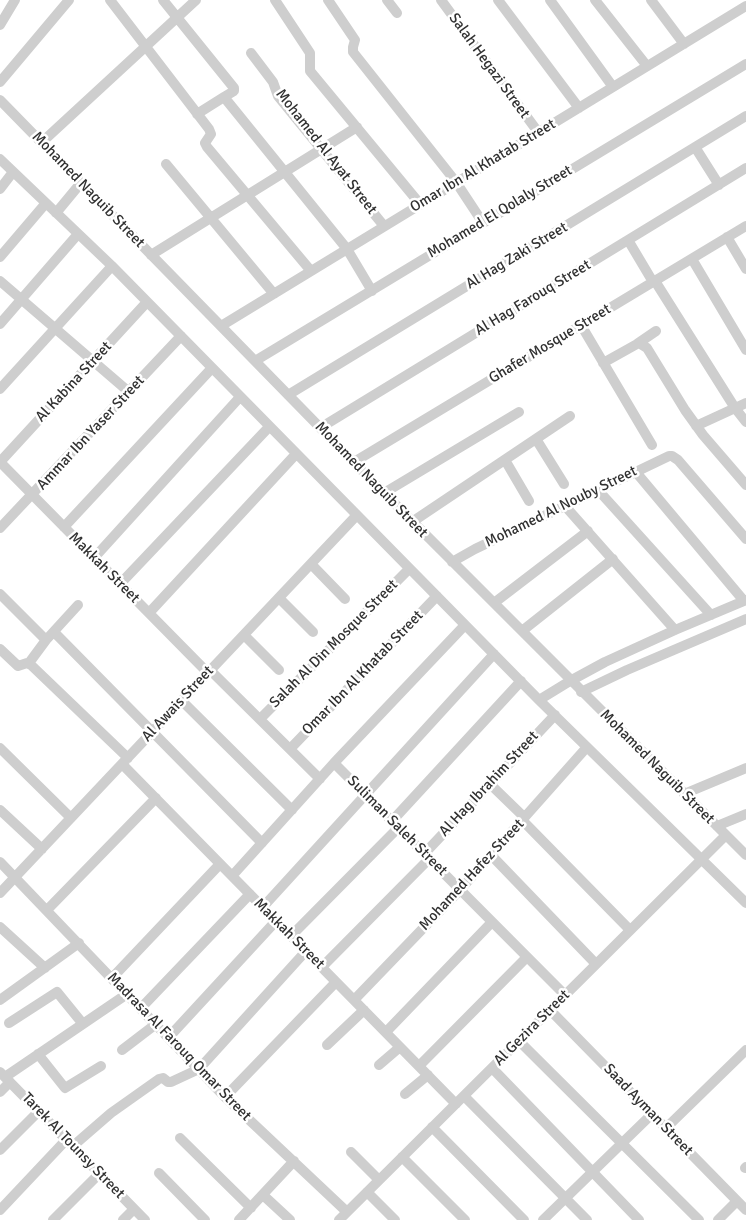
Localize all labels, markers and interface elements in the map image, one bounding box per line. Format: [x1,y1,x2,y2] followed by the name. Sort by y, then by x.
[445,10,533,122] street label: Salah Hegazi Street
[272,86,380,218] street label: Mohamed Al Ayat Street
[407,115,559,217] street label: Omar Ibn Al Khatab Street
[28,128,148,252] street label: Mohamed Naguib Street
[424,162,576,262] street label: Mohamed El Qolaly Street
[463,219,571,293] street label: Al Hag Zaki Street
[472,256,594,340] street label: Al Hag Farouq Street
[486,300,614,388] street label: Ghafer Mosque Street
[32,338,116,426] street label: Al Kabina Street
[33,372,149,494] street label: Ammar Ibn Yaser Street
[311,418,431,542] street label: Mohamed Naguib Street
[482,462,640,552] street label: Mohamed Al Nouby Street
[65,529,143,607] street label: Makkah Street
[266,576,402,712] street label: Salah Al Din Mosque Street
[299,607,427,739] street label: Omar Ibn Al Khatab Street
[138,662,218,746] street label: Al Awais Street
[596,706,718,828] street label: Mohamed Naguib Street
[436,728,542,840] street label: Al Hag Ibrahim Street
[343,772,451,880] street label: Suliman Saleh Street
[416,816,528,934] street label: Mohamed Hafez Street
[250,895,328,973] street label: Makkah Street
[103,969,255,1125] street label: Madrasa Al Farouq Omar Street
[490,986,574,1070] street label: Al Gezira Street
[600,1060,696,1160] street label: Saad Ayman Street
[18,1089,128,1203] street label: Tarek Al Tounsy Street

